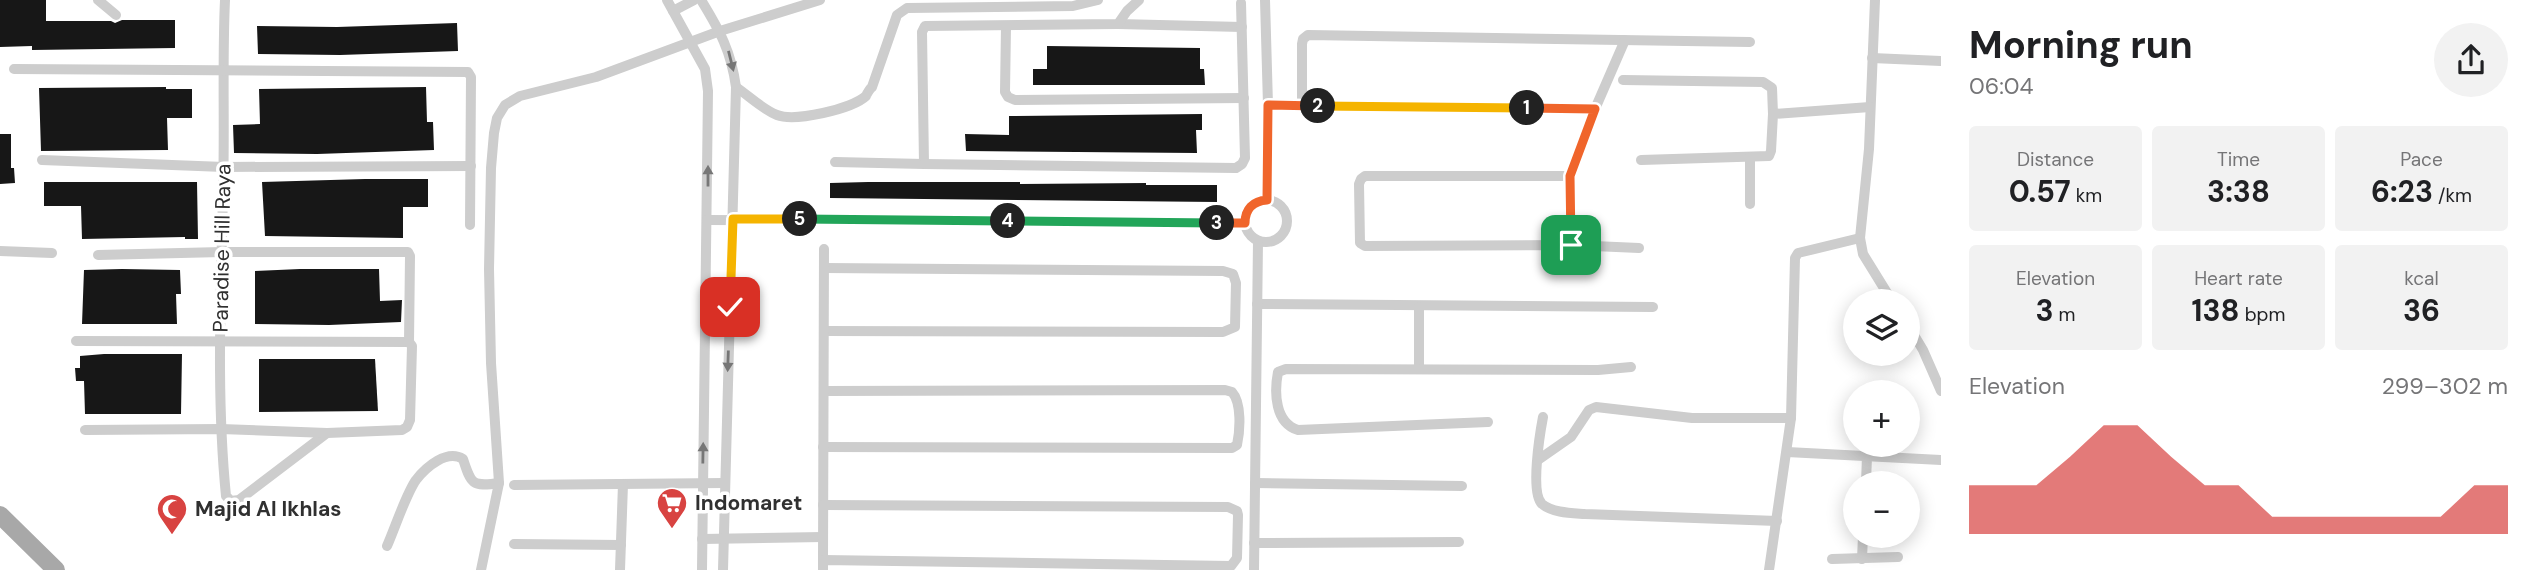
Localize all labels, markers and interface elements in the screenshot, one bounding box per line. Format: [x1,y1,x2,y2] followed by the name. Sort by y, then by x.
[1969,20,2193,70] text: Morning run
[2434,23,2508,97] button: share
[726,50,737,72] one-way arrow
[1969,71,2034,101] text: 06:04
[1300,88,1336,124] pin: 2
[1510,90,1544,126] pin: 1
[1312,93,1323,118] text: 2
[1523,95,1530,120] text: 1
[2017,147,2094,172] text: Distance
[2217,147,2260,172] text: Time
[2400,147,2443,172] text: Pace
[207,163,237,333] street label: Paradise Hill Raya
[702,165,714,187] one-way arrow
[2009,172,2071,211] text: 0.57
[2207,172,2270,211] text: 3:38
[2371,172,2433,211] text: 6:23
[2071,183,2102,208] text: km
[2433,183,2472,208] text: /km
[782,202,818,236] pin: 5
[990,204,1026,238] pin: 4
[794,206,805,231] text: 5
[1200,206,1234,241] pin: 3
[1001,208,1014,233] text: 4
[1211,210,1222,235] text: 3
[1541,215,1601,275] pin
[1552,226,1590,264] icon: arrive
[2016,266,2095,291] text: Elevation
[2194,266,2283,291] text: Heart rate
[2404,266,2439,291] text: kcal
[700,277,760,337] pin
[711,288,749,326] icon: check
[1843,289,1920,548] map controls
[1843,289,1920,366] button: layers
[2035,291,2054,330] text: 3
[2192,291,2240,330] text: 138
[2403,291,2440,330] text: 36
[2054,302,2076,327] text: m
[2240,302,2285,327] text: bpm
[723,350,734,372] one-way arrow
[1969,371,2065,401] text: Elevation
[2382,371,2508,401] text: 299–302 m
[1843,380,1920,457] button: +
[697,442,709,464] one-way arrow
[1843,471,1920,548] button: −
[655,486,689,530] supermarket icon: Indomaret
[695,489,802,517] place label: Indomaret
[155,492,189,536] mosque icon: Majid Al Ikhlas
[195,495,341,523] place label: Majid Al Ikhlas

